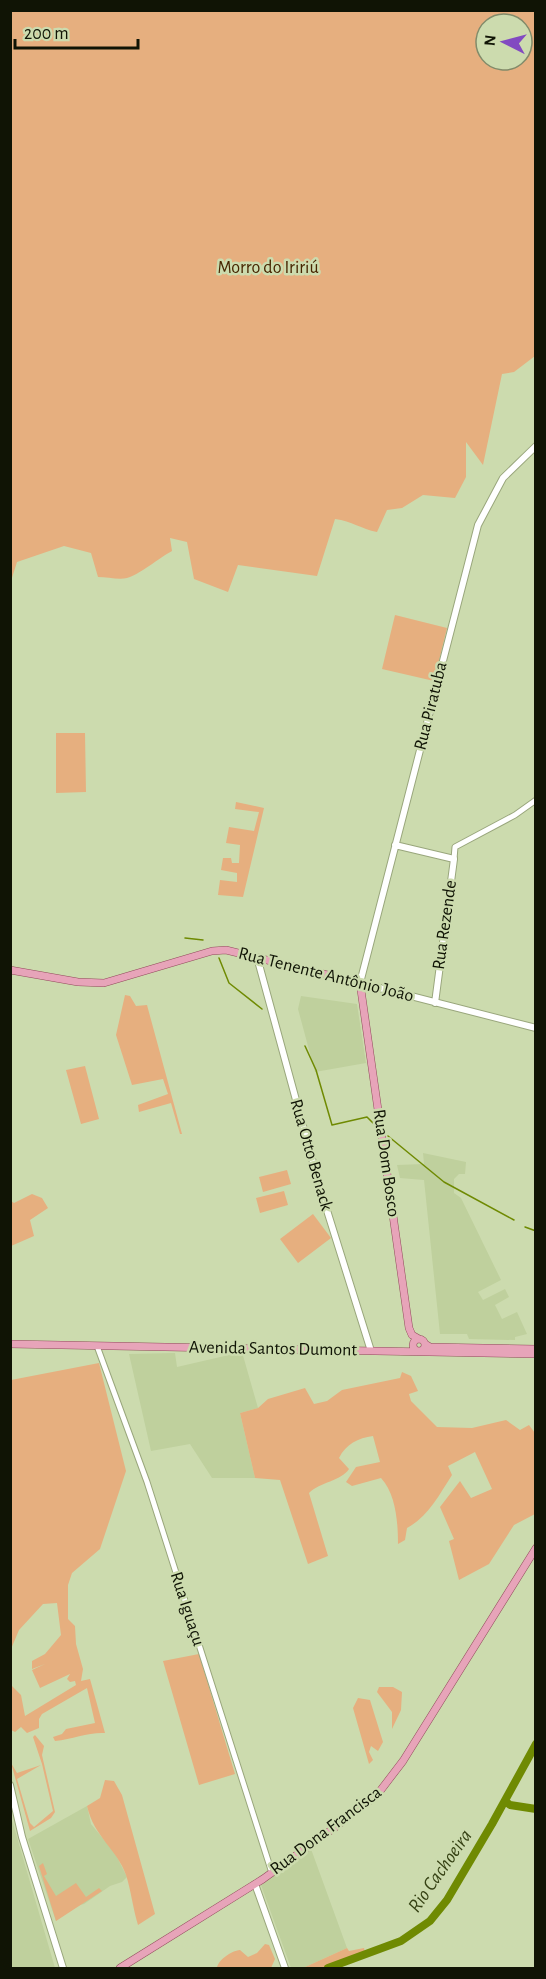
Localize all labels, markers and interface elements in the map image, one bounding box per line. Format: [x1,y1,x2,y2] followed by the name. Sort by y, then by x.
[15,12,138,50] scale bar
[474,12,534,72] north arrow
[24,25,69,43] text: 200 m
[482,34,499,47] text: N
[217,259,319,277] park label: Morro do Iririú
[411,660,451,752] street label: Rua Piratuba
[430,879,460,971] street label: Rua Rezende
[237,944,416,1006] street label: Rua Tenente Antônio João
[286,1097,336,1214] street label: Rua Otto Benack
[370,1108,402,1218] street label: Rua Dom Bosco
[189,1339,358,1359] street label: Avenida Santos Dumont
[167,1570,207,1648] street label: Rua Iguaçu
[267,1783,385,1879] street label: Rua Dona Francisca
[404,1826,476,1916] water label: Rio Cachoeira

